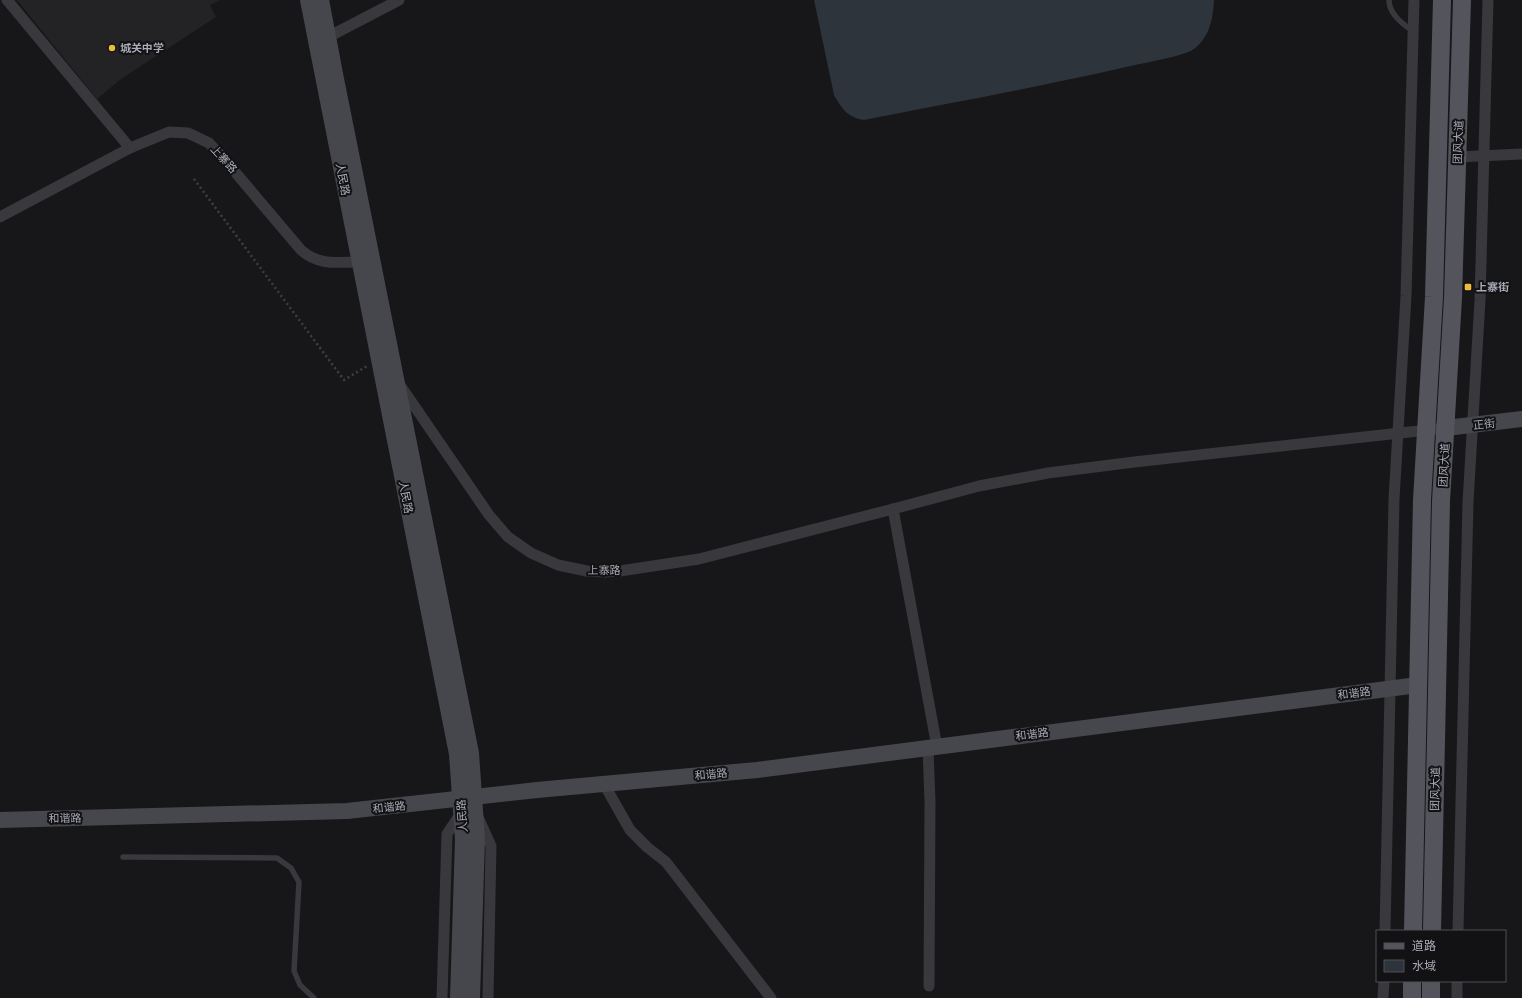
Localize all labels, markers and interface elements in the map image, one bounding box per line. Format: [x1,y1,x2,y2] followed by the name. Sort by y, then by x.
[120,41,164,55] place label: 城关中学
[107,43,117,53] marker: 城关中学
[1450,120,1466,164] street label: 团风大道
[208,142,240,176] street label: 上寨路
[333,161,353,197] street label: 人民路
[1476,280,1509,294] place label: 上寨街
[1463,282,1473,292] marker: 上寨街
[1472,416,1496,432] street label: 正街
[1436,443,1452,487] street label: 团风大道
[396,479,416,515] street label: 人民路
[588,563,621,577] street label: 上寨路
[1337,684,1371,702] street label: 和谐路
[1015,725,1049,743] street label: 和谐路
[694,766,728,782] street label: 和谐路
[1428,767,1442,811] street label: 团风大道
[372,798,406,816] street label: 和谐路
[454,799,470,833] street label: 人民路
[48,811,82,825] street label: 和谐路
[1376,930,1506,982] legend
[1412,938,1436,954] text: 道路
[1412,958,1436,974] text: 水域

